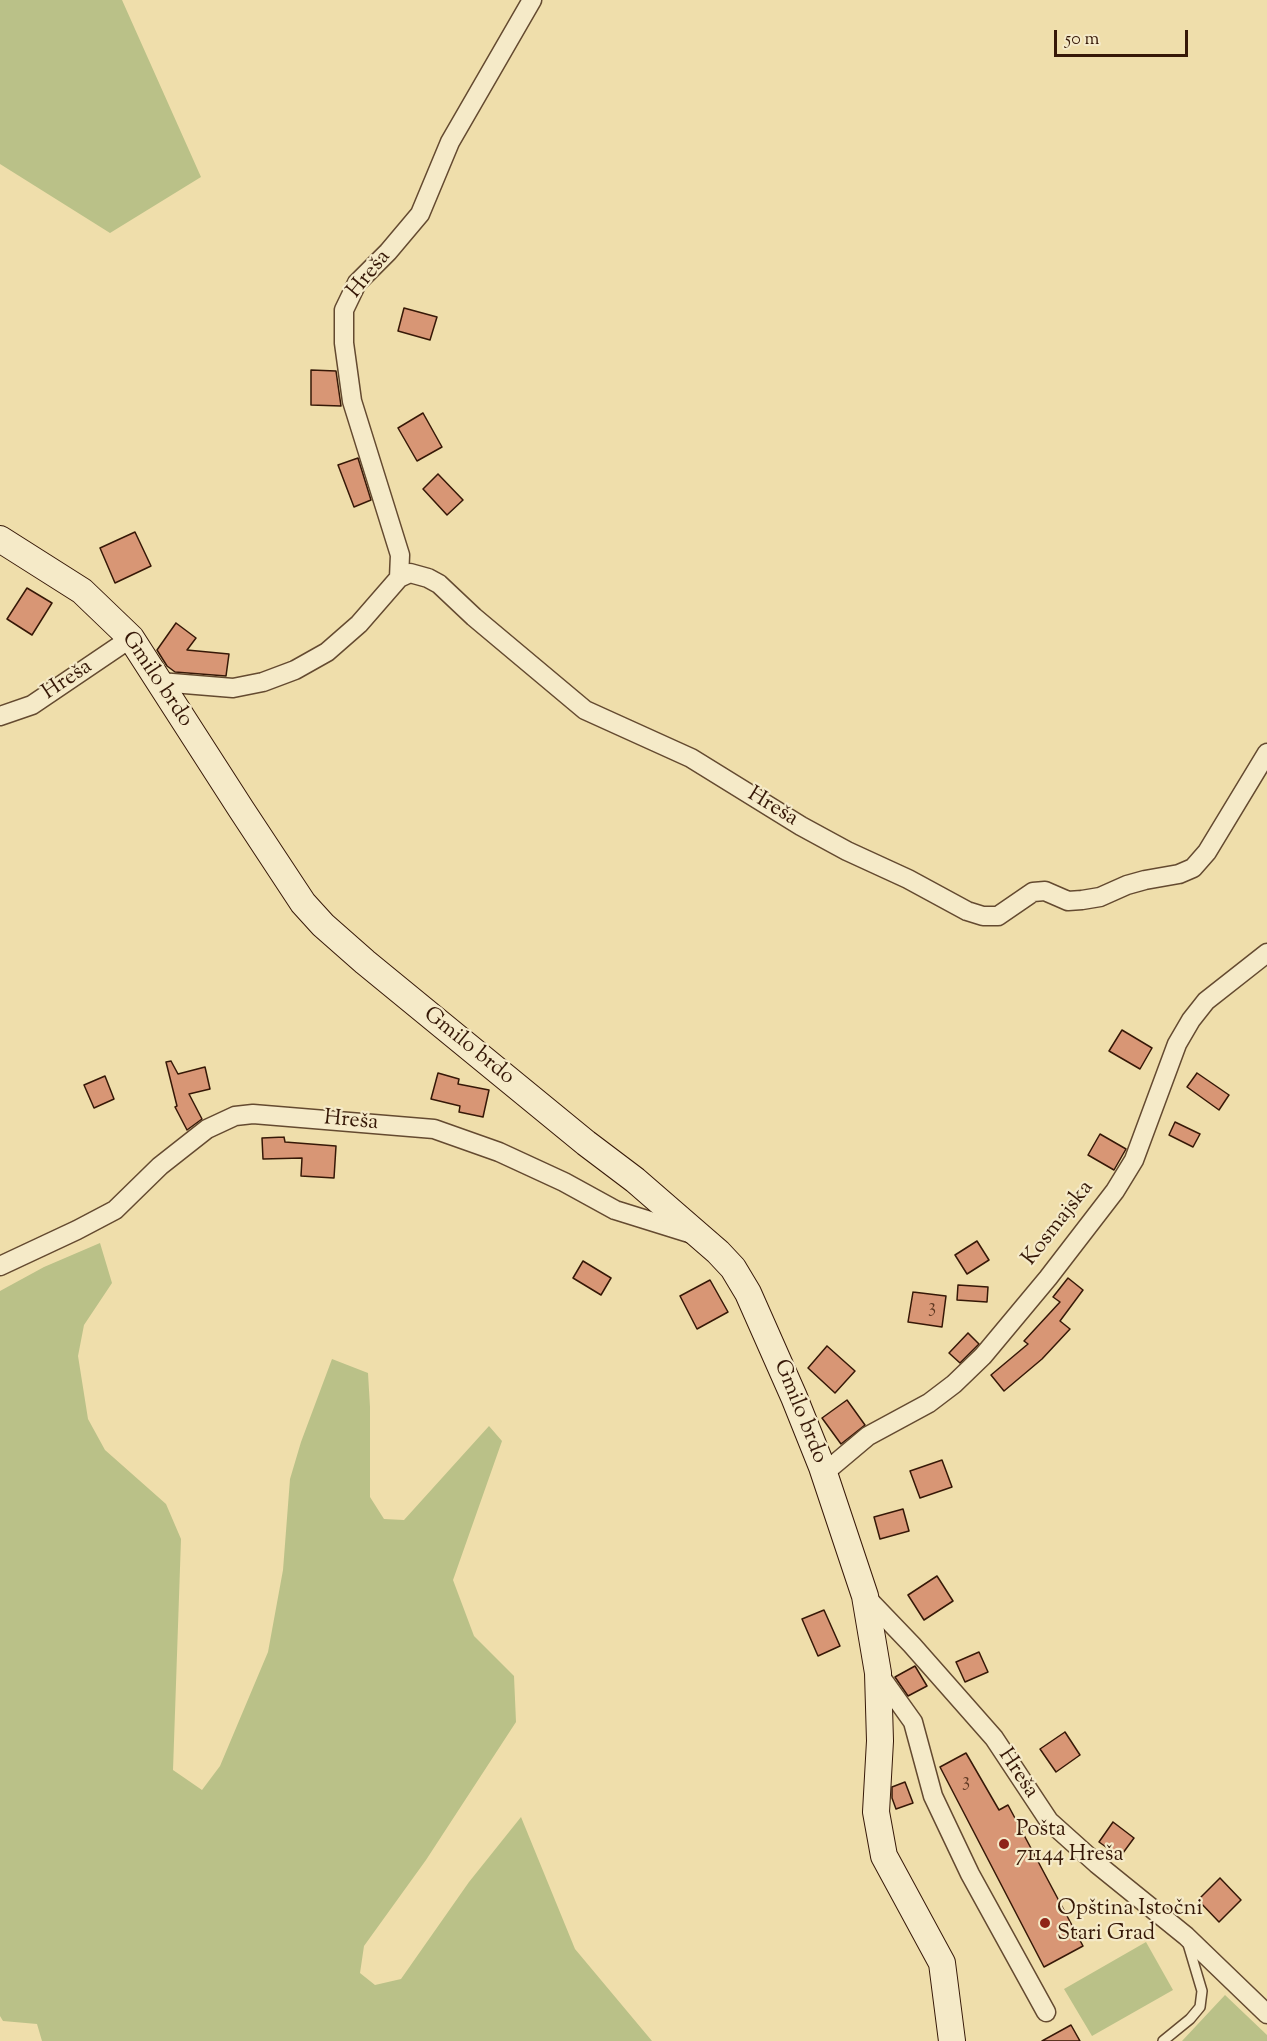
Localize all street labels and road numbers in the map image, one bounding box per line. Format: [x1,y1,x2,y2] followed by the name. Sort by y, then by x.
[343,245,397,305] street label: Hreša
[114,627,198,733] street label: Gmilo brdo
[38,655,98,707] street label: Hreša
[742,783,802,833] street label: Hreša
[417,1002,519,1092] street label: Gmilo brdo
[323,1106,379,1138] street label: Hreša
[1018,1176,1100,1272] street label: Kosmajska
[766,1356,832,1468] street label: Gmilo brdo
[991,1744,1043,1804] street label: Hreša

